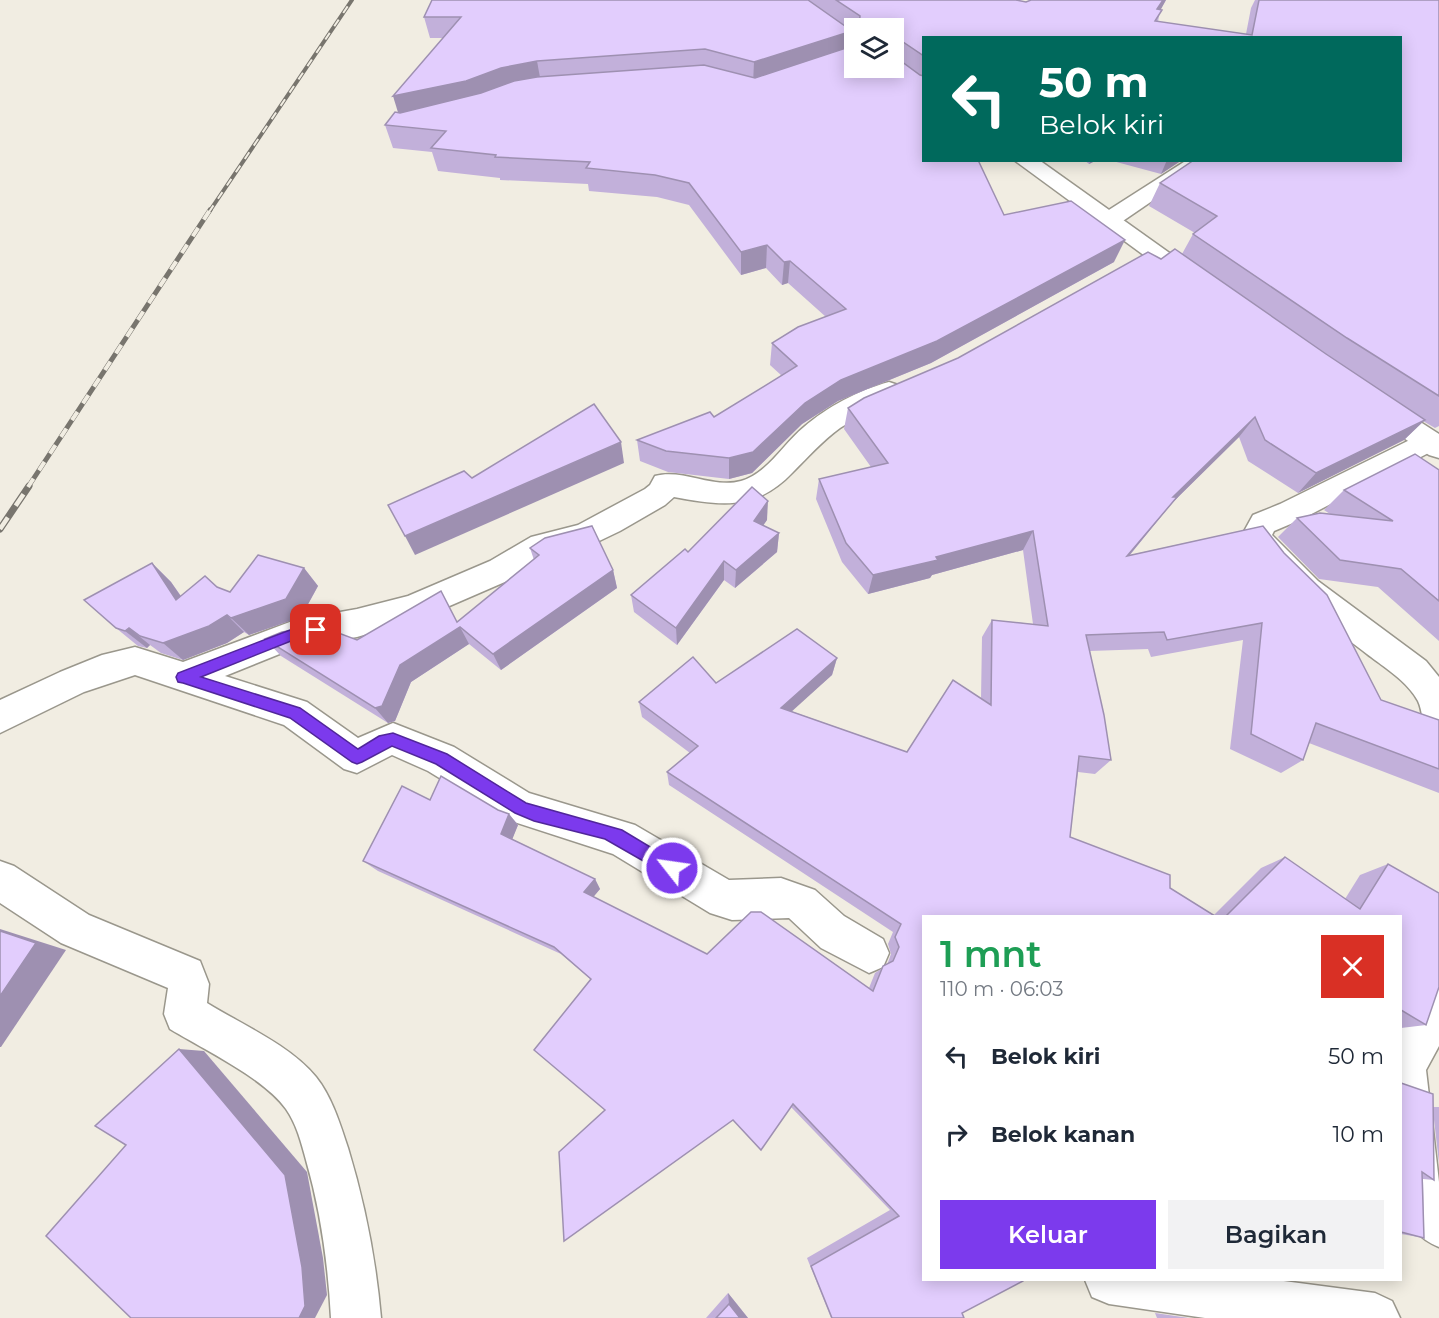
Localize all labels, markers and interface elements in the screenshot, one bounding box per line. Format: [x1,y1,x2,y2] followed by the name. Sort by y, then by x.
[844,18,904,78] map controls
[844,18,904,78] button: layers
[1039,56,1148,108] text: 50 m
[940,60,1018,138] icon: left
[1039,108,1164,141] text: Belok kiri
[290,604,341,655] pin
[299,613,332,646] icon: arrive
[640,836,704,900] position arrow
[940,932,1041,976] text: 1 mnt
[1321,935,1384,998] button: close
[940,977,1064,1001] text: 110 m · 06:03
[940,1040,973,1073] icon: left
[991,1043,1100,1070] text: Belok kiri
[1328,1043,1384,1070] text: 50 m
[940,1118,973,1151] icon: right
[991,1121,1135,1148] text: Belok kanan
[1332,1121,1384,1148] text: 10 m
[940,1200,1156,1269] button: Keluar
[1168,1200,1384,1269] button: Bagikan

